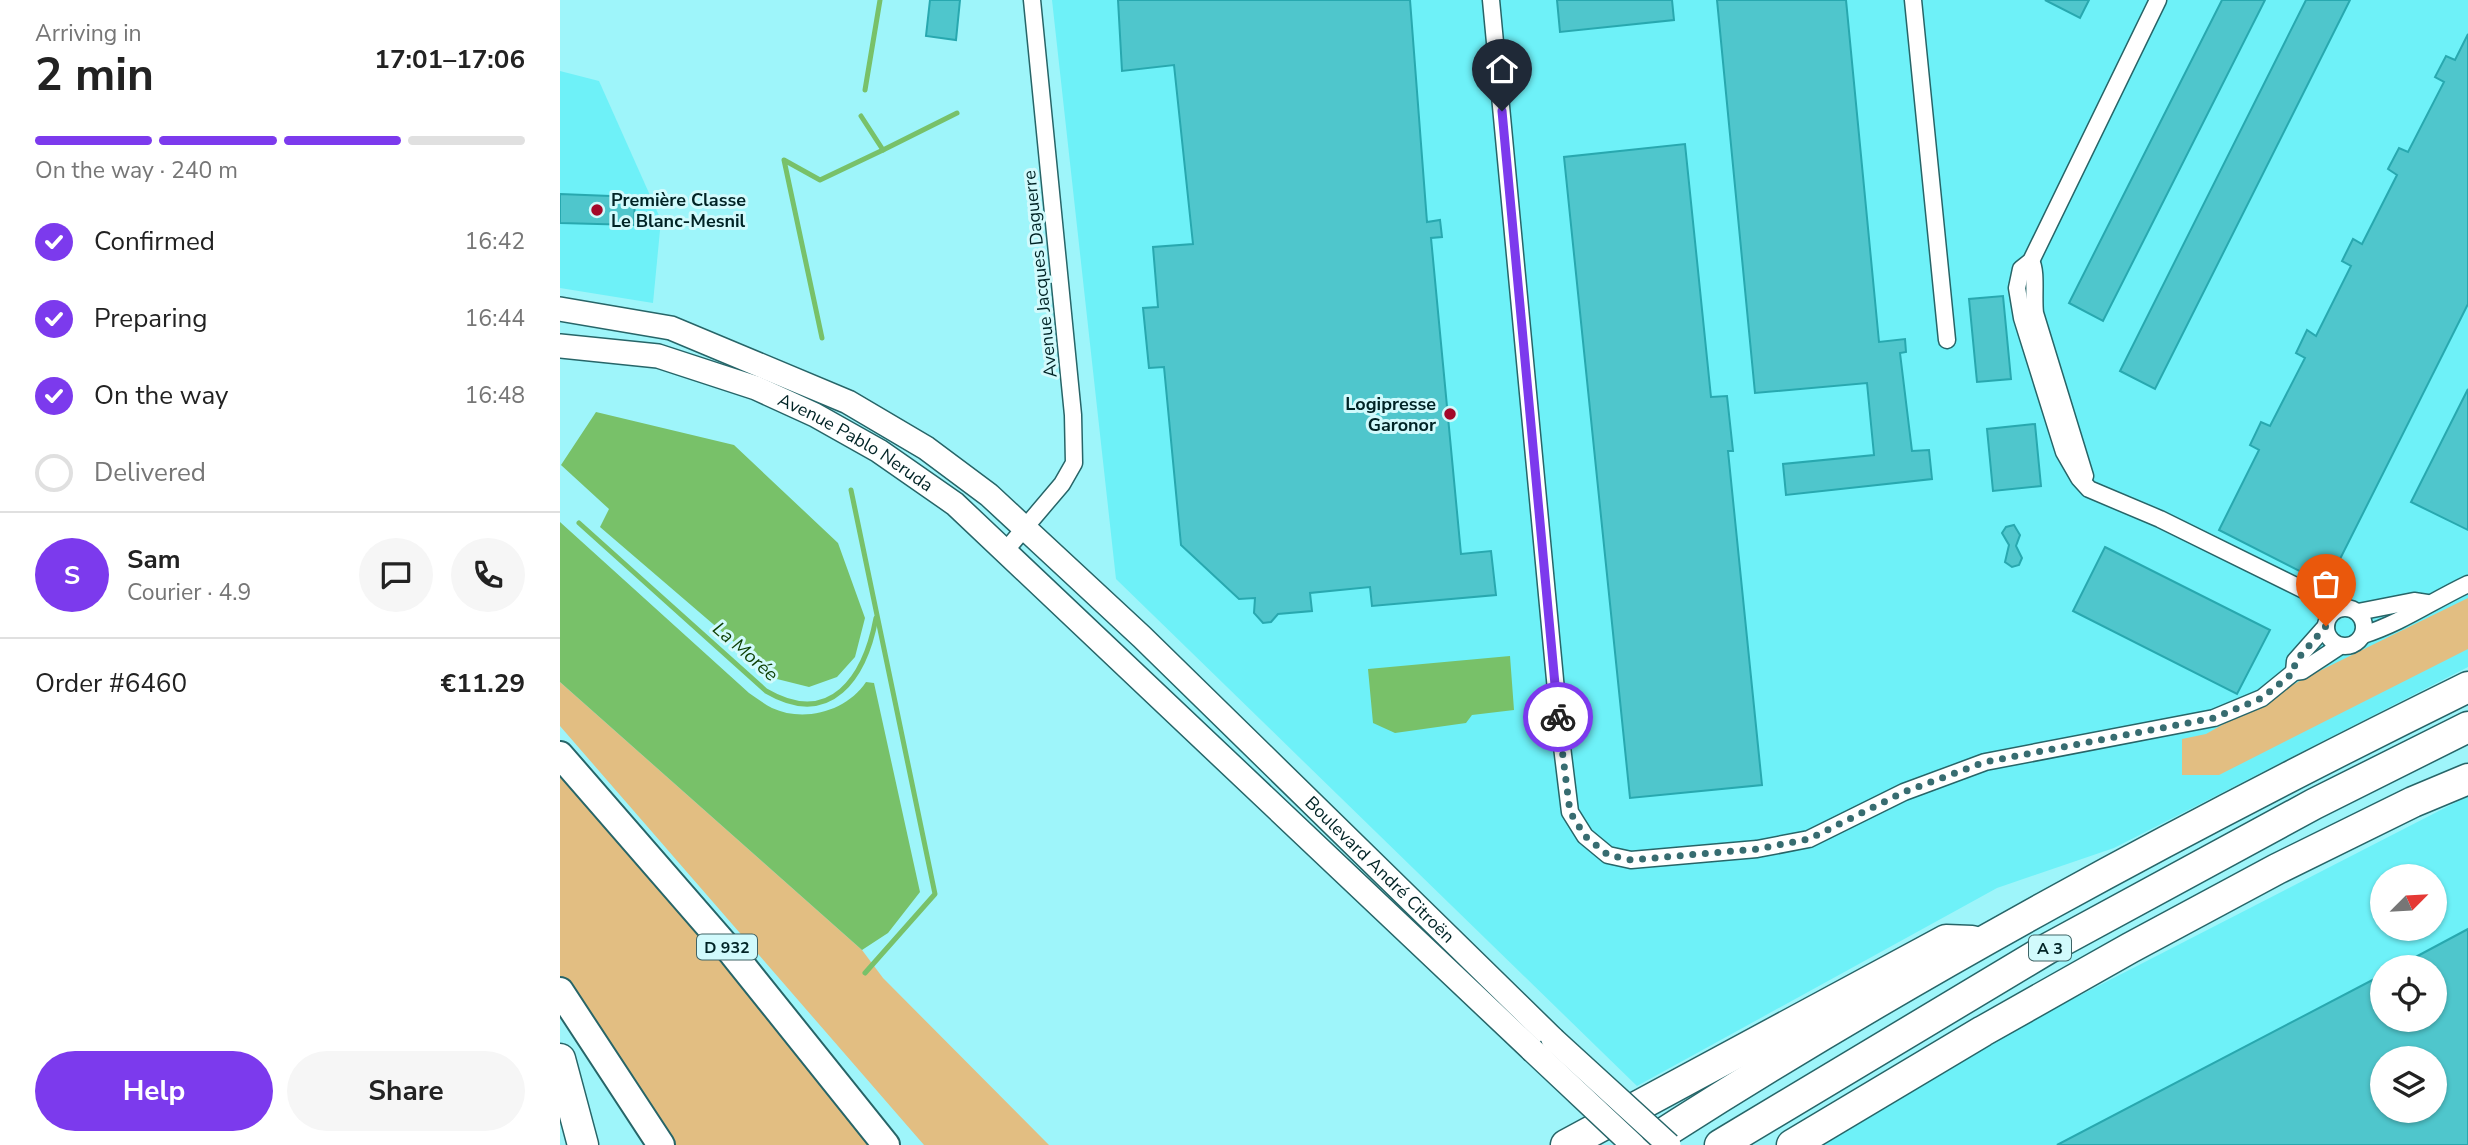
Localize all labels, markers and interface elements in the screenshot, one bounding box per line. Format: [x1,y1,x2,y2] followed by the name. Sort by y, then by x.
[35,18,142,49] text: Arriving in
[1472,39,1532,111] pin
[374,42,525,77] text: 17:01–17:06
[35,43,154,106] text: 2 min
[1483,50,1521,88] icon: home
[35,155,238,186] text: On the way · 240 m
[1017,169,1063,379] street label: Avenue Jacques Daguerre
[611,188,746,233] place label: Première Classe Le Blanc-Mesnil
[589,202,605,218] marker: Première Classe Le Blanc-Mesnil
[35,223,73,261] icon: check
[94,224,215,259] text: Confirmed
[465,226,525,257] text: 16:42
[35,300,73,338] icon: check
[94,301,207,336] text: Preparing
[465,303,525,334] text: 16:44
[35,377,73,415] icon: check
[94,378,228,413] text: On the way
[465,380,525,411] text: 16:48
[774,388,938,497] street label: Avenue Pablo Neruda
[1345,392,1436,437] place label: Logipresse Garonor
[1442,406,1458,422] marker: Logipresse Garonor
[94,455,206,490] text: Delivered
[359,538,433,612] button: chat
[451,538,525,612] button: phone
[127,542,180,577] text: Sam
[2296,554,2356,626] pin
[64,558,80,593] text: S
[2307,565,2345,603] icon: bag
[127,577,251,608] text: Courier · 4.9
[707,616,784,687] water label: La Morée
[35,666,187,701] text: Order #6460
[441,666,525,701] text: €11.29
[1523,682,1593,752] courier
[1539,698,1577,736] icon: bike
[1300,791,1460,948] street label: Boulevard André Citroën
[2370,864,2446,942] north arrow
[2370,864,2447,1123] map controls
[697,934,757,959] road number: D 932
[2029,936,2071,960] road number: A 3
[2370,955,2447,1032] button: locate
[2370,1046,2447,1123] button: layers
[35,1051,273,1131] button: Help
[287,1051,525,1131] button: Share

